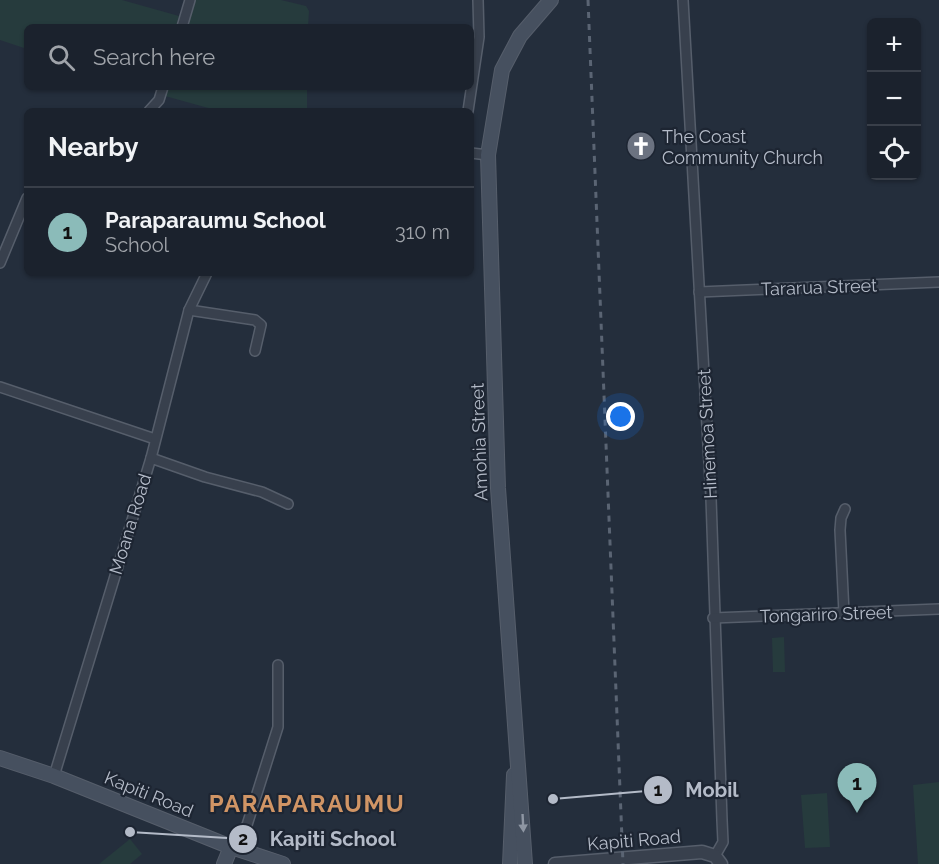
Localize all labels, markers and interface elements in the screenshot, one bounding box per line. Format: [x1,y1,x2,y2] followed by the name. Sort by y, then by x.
[867,18,921,180] map controls
[867,18,921,72] button: +
[24,24,474,90] search box
[45,41,78,74] icon: search
[93,44,215,70] text: Search here
[867,72,921,126] button: −
[662,126,823,168] place label: The Coast Community Church
[867,126,921,180] button: locate
[625,130,657,162] church icon: The Coast Community Church
[48,132,138,162] text: Nearby
[105,207,326,233] text: Paraparaumu School
[63,220,72,244] text: 1
[395,220,450,244] text: 310 m
[105,233,169,257] text: School
[761,274,877,300] street label: Tararua Street
[693,369,721,499] street label: Hinemoa Street
[466,383,492,501] street label: Amohia Street
[606,402,635,431] your location
[105,471,155,577] street label: Moana Road
[759,601,893,627] street label: Tongariro Street
[838,764,876,813] pin: 1
[101,767,197,821] street label: Kapiti Road
[643,771,750,809] callout: Mobil
[685,778,739,802] text: Mobil
[654,779,663,800] text: 1
[209,789,405,818] district label: PARAPARAUMU
[518,813,527,832] one-way arrow
[228,820,408,858] callout: Kapiti School
[586,825,682,855] street label: Kapiti Road
[270,827,397,851] text: Kapiti School
[238,828,248,849] text: 2

